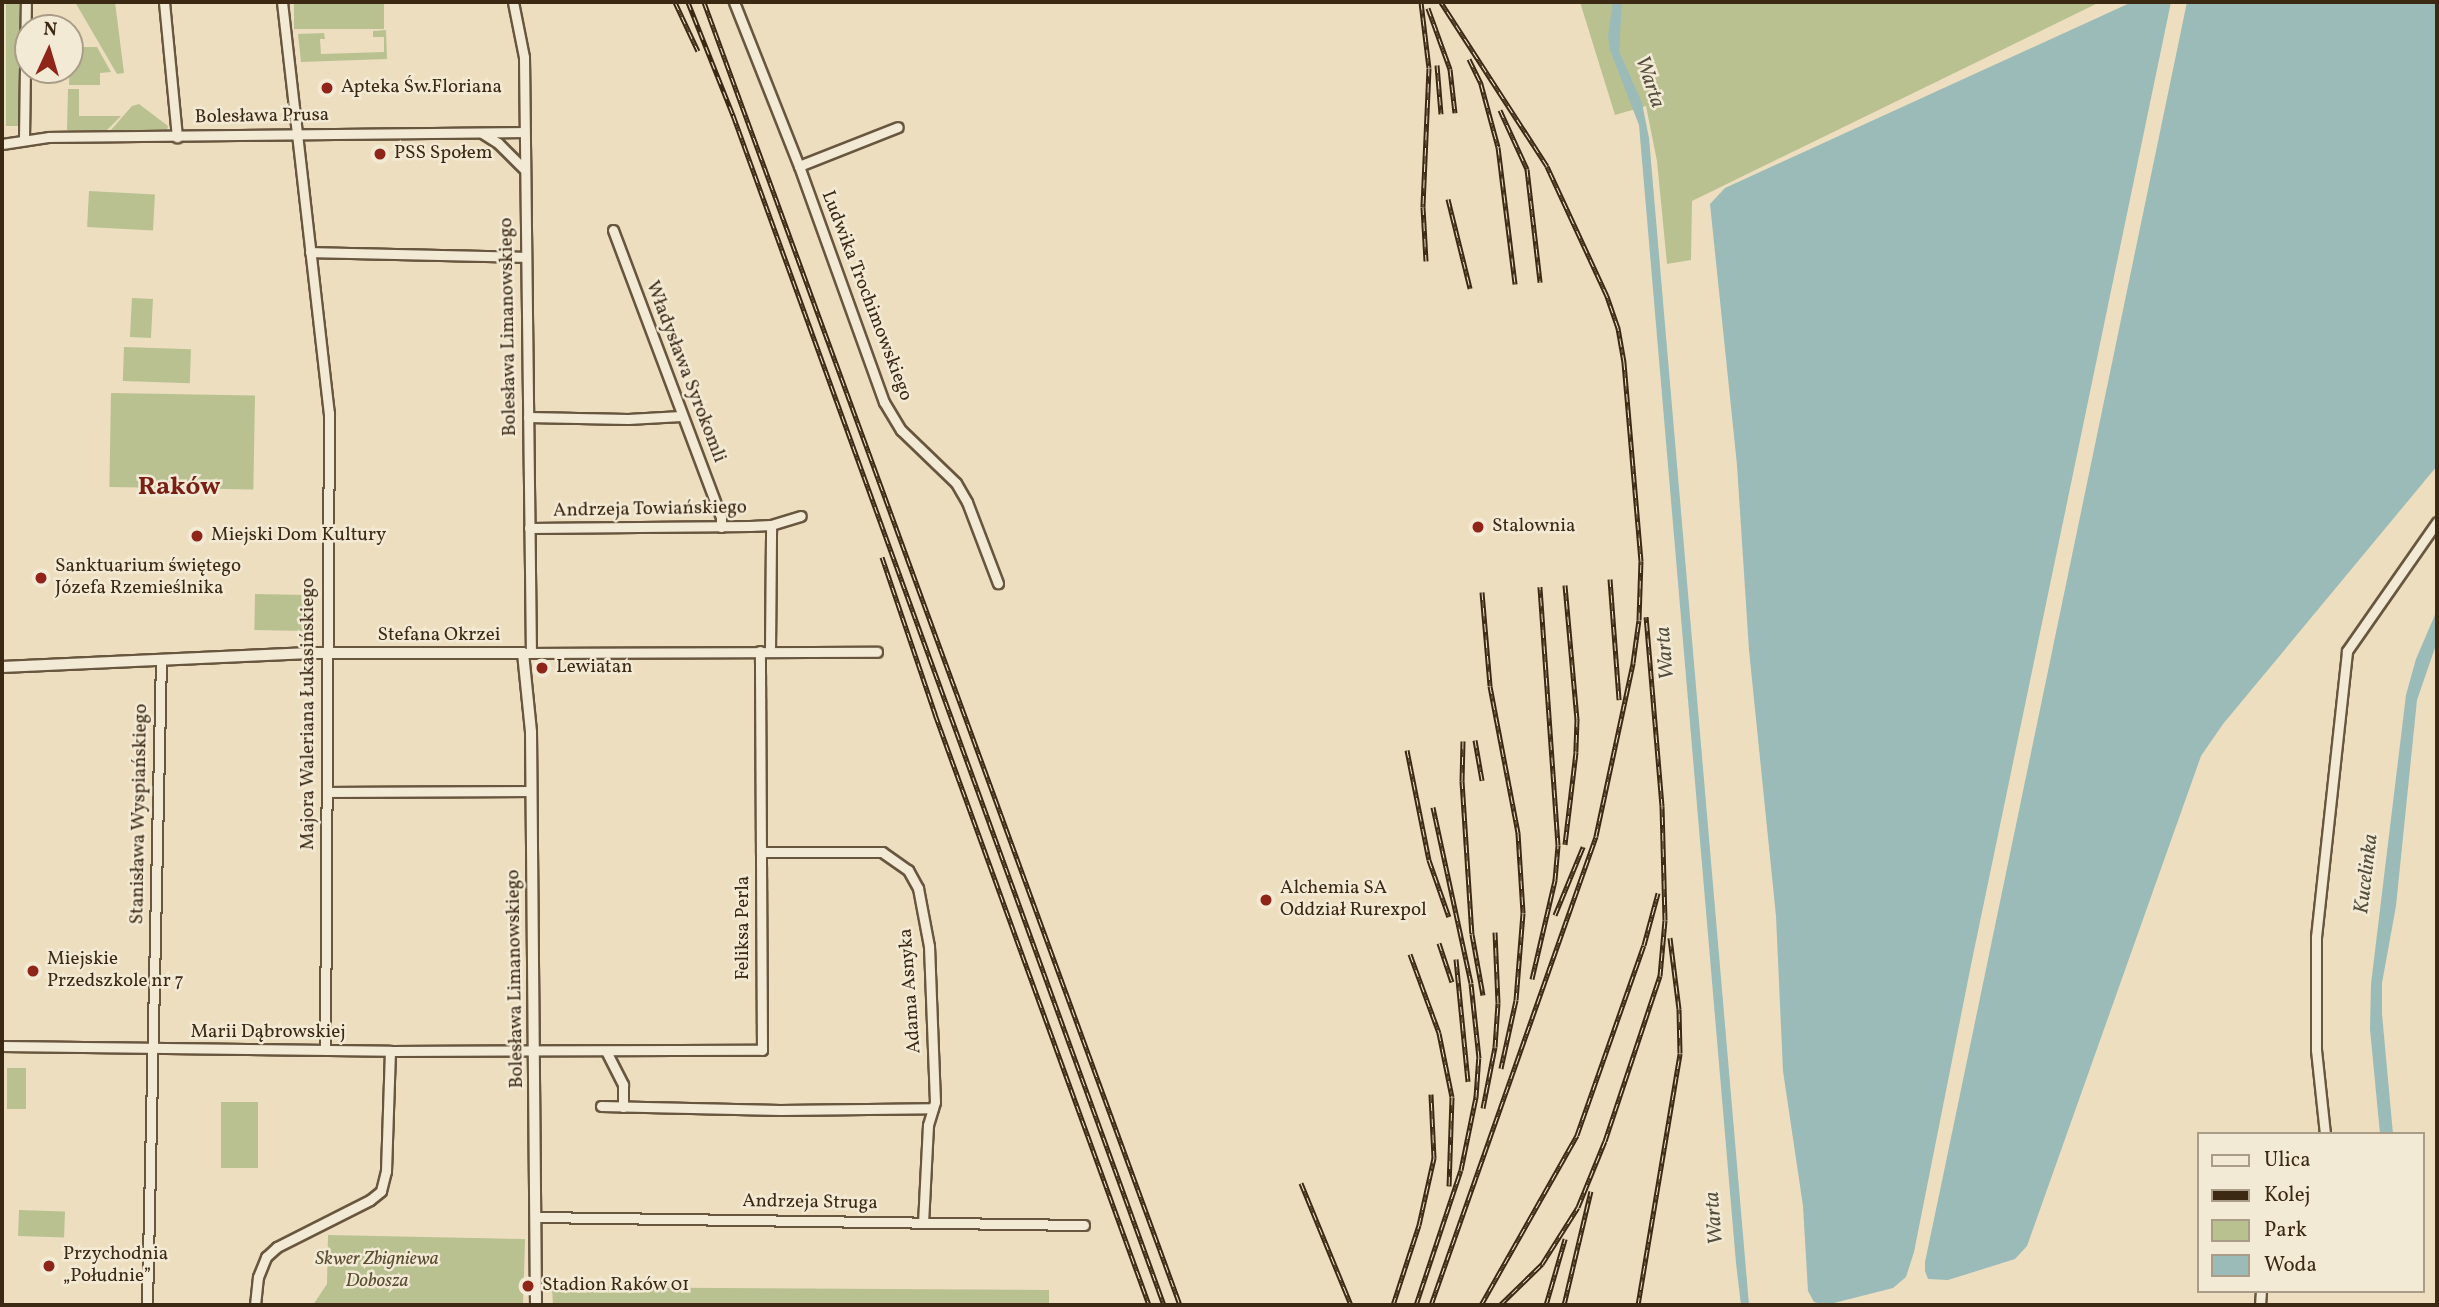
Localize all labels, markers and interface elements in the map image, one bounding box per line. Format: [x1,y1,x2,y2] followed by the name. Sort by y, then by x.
[14,14,84,84] north arrow
[43,17,58,43] text: N
[1628,53,1670,111] water label: Warta
[341,77,502,99] place label: Apteka Św.Floriana
[319,80,335,96] marker: Apteka Św.Floriana
[195,104,329,130] street label: Bolesława Prusa
[394,143,493,165] place label: PSS Społem
[372,146,388,162] marker: PSS Społem
[815,187,917,405] street label: Ludwika Trochimowskiego
[496,217,522,437] street label: Bolesława Limanowskiego
[640,278,730,466] street label: Władysława Syrokomli
[138,472,220,504] district label: Raków
[553,497,747,523] street label: Andrzeja Towiańskiego
[1492,516,1575,538] place label: Stalownia
[1470,519,1486,535] marker: Stalownia
[211,525,386,547] place label: Miejski Dom Kultury
[189,528,205,544] marker: Miejski Dom Kultury
[55,556,241,600] place label: Sanktuarium świętego Józefa Rzemieślnika
[33,570,49,586] marker: Sanktuarium świętego Józefa Rzemieślnika
[298,578,320,850] street label: Majora Waleriana Łukasińskiego
[378,625,500,647] street label: Stefana Okrzei
[1651,625,1681,681] water label: Warta
[556,657,633,679] place label: Lewiatan
[534,660,550,676] marker: Lewiatan
[127,703,153,925] street label: Stanisława Wyspiańskiego
[2350,833,2384,915] water label: Kucelinka
[503,869,529,1089] street label: Bolesława Limanowskiego
[733,876,755,980] street label: Feliksa Perla
[1280,878,1427,922] place label: Alchemia SA Oddział Rurexpol
[1258,892,1274,908] marker: Alchemia SA Oddział Rurexpol
[895,928,927,1054] street label: Adama Asnyka
[47,949,184,993] place label: Miejskie Przedszkole nr 7
[25,963,41,979] marker: Miejskie Przedszkole nr 7
[190,1022,346,1044] street label: Marii Dąbrowskiej
[2198,1132,2425,1293] legend
[2264,1146,2311,1175] text: Ulica
[2264,1181,2311,1210] text: Kolej
[742,1190,878,1216] street label: Andrzeja Struga
[1700,1190,1730,1246] water label: Warta
[2264,1216,2307,1245] text: Park
[63,1244,168,1288] place label: Przychodnia „Południe”
[315,1249,439,1293] park label: Skwer Zbigniewa Dobosza
[2264,1251,2317,1280] text: Woda
[41,1258,57,1274] marker: Przychodnia „Południe”
[542,1275,690,1297] place label: Stadion Raków 01
[520,1278,536,1294] marker: Stadion Raków 01

